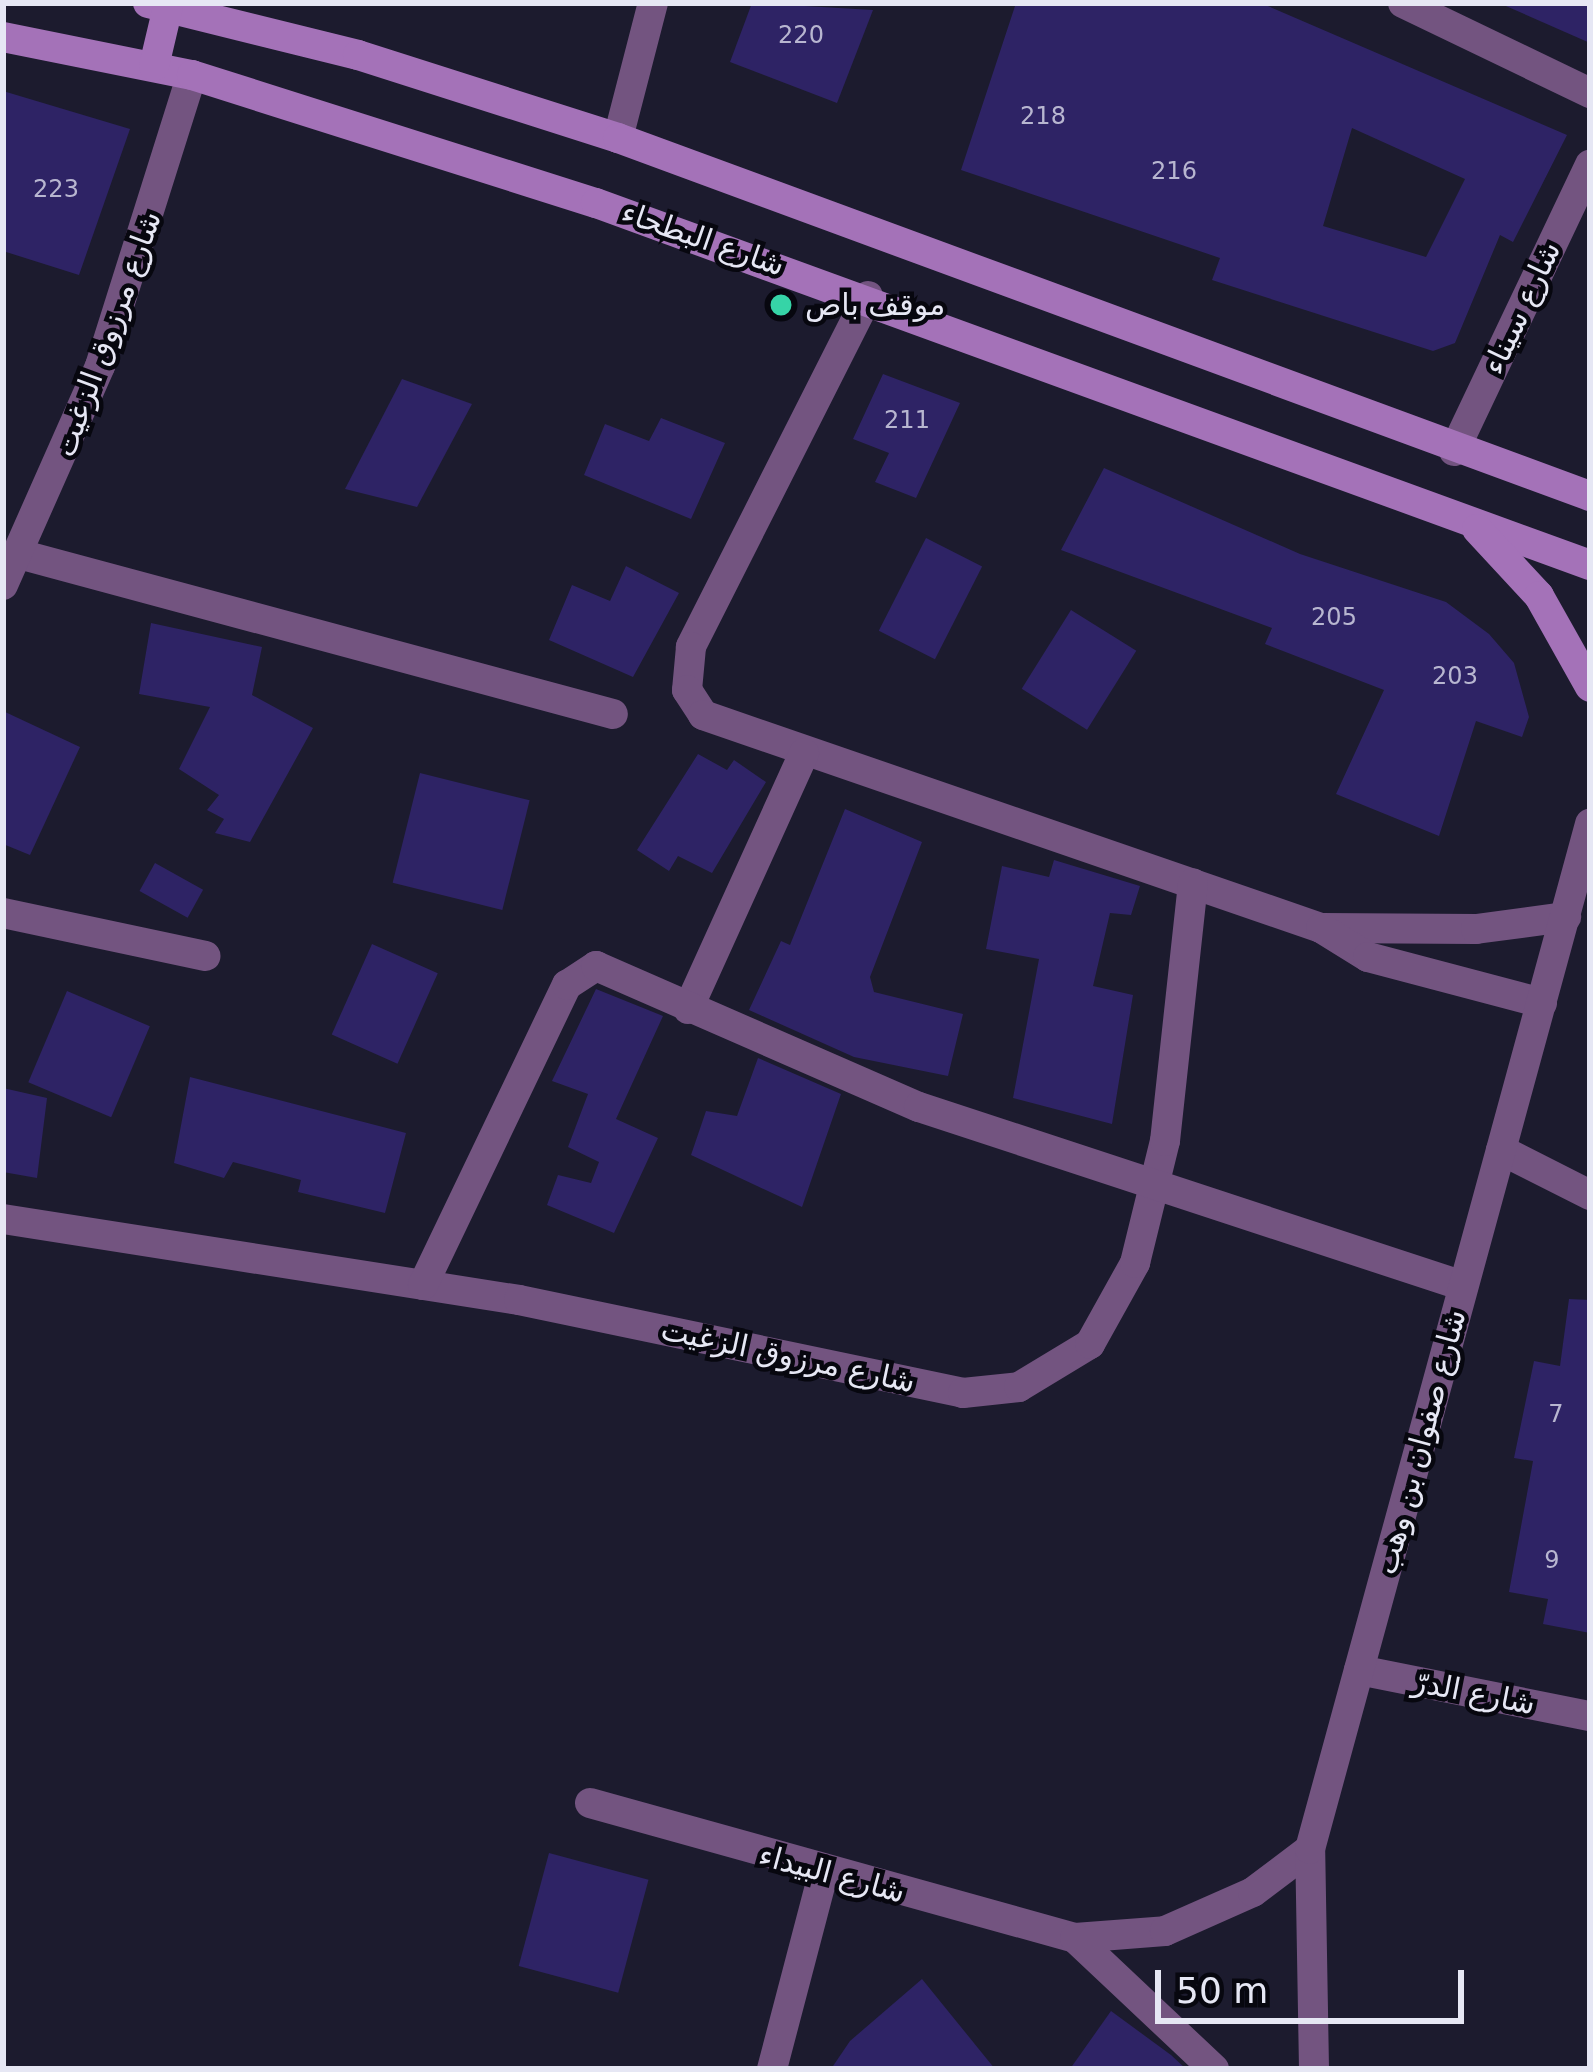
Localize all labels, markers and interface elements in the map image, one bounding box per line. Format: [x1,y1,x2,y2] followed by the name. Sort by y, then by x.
[778,22,824,50] house number: 220
[1020,103,1066,131] house number: 218
[1151,158,1197,186] house number: 216
[33,176,79,204] house number: 223
[617,194,789,284] street label: شارع البطحاء
[47,206,169,462] street label: شارع مرزوق الزغيت
[1476,236,1568,380] street label: شارع سيناء
[805,287,945,323] place label: موقف باص
[768,292,794,318] marker: موقف باص
[884,407,930,435] house number: 211
[1311,604,1357,632] house number: 205
[1432,663,1478,691] house number: 203
[1368,1306,1474,1578] street label: شارع صفوان بن وهب
[658,1311,918,1401] street label: شارع مرزوق الزغيت
[1548,1401,1564,1429] house number: 7
[1544,1547,1560,1575] house number: 9
[1410,1664,1538,1722] street label: شارع الدرّ
[755,1837,909,1911] street label: شارع البيداء
[1161,1946,1470,2020] scale bar
[1176,1970,1268,2011] text: 50 m

